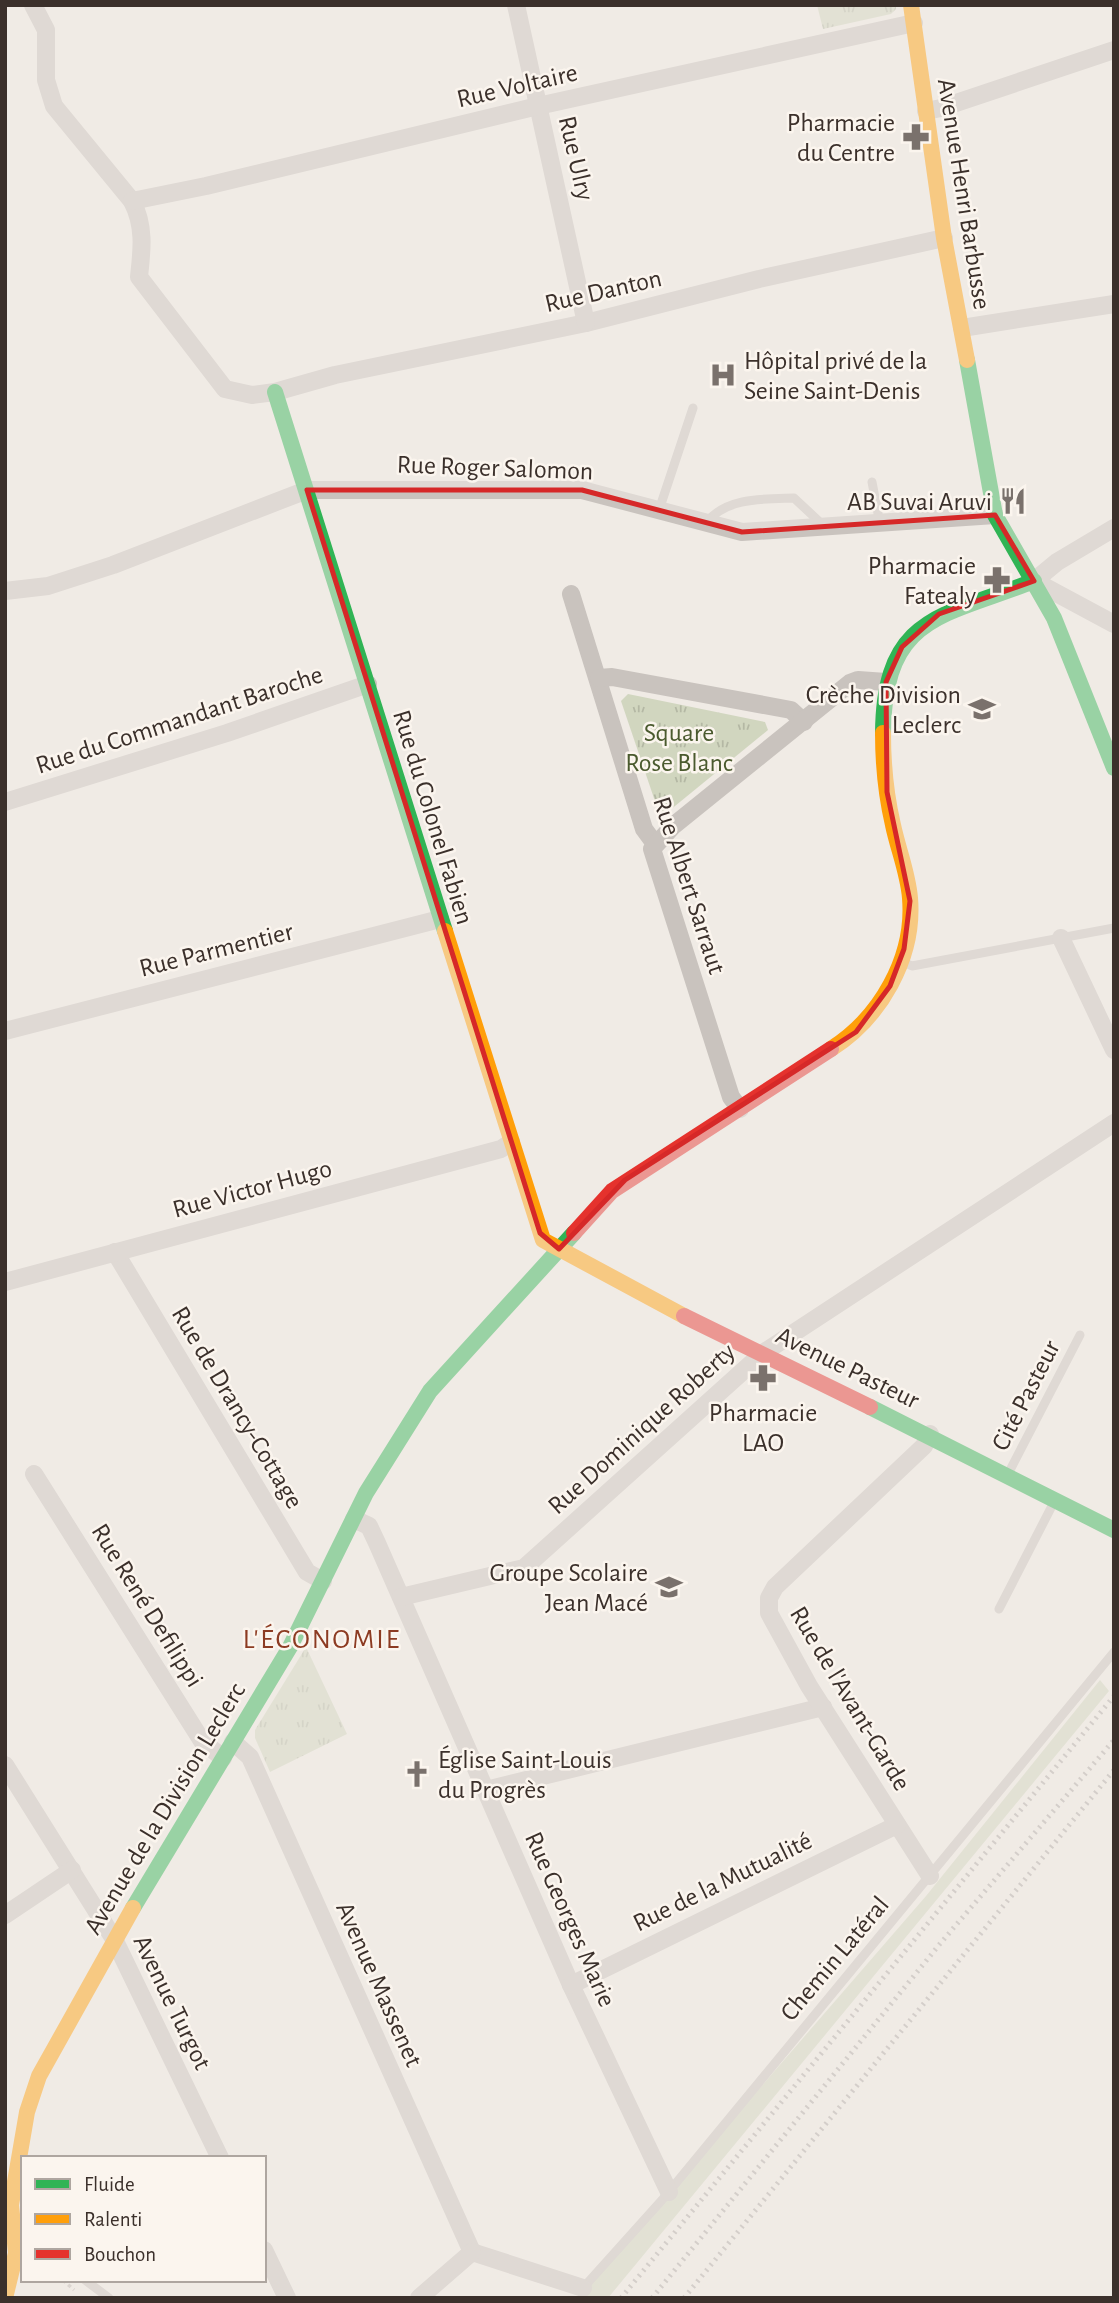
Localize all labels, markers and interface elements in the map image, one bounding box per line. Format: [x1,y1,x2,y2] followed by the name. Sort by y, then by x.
[454,59,580,112] street label: Rue Voltaire
[933,77,995,311] street label: Avenue Henri Barbusse
[787,110,895,166] place label: Pharmacie du Centre
[554,113,598,203] street label: Rue Ulry
[901,122,931,152] pharmacy icon: Pharmacie du Centre
[542,265,664,317] street label: Rue Danton
[744,348,927,404] place label: Hôpital privé de la Seine Saint-Denis
[708,360,738,390] hospital icon: Hôpital privé de la Seine Saint-Denis
[396,452,594,484] street label: Rue Roger Salomon
[998,486,1028,516] restaurant icon: AB Suvai Aruvi
[847,489,992,515] place label: AB Suvai Aruvi
[868,553,976,609] place label: Pharmacie Fatealy
[982,565,1012,595] pharmacy icon: Pharmacie Fatealy
[33,661,326,779] street label: Rue du Commandant Baroche
[806,682,961,738] place label: Crèche Division Leclerc
[967,694,997,724] school or university icon: Crèche Division Leclerc
[388,707,478,928] street label: Rue du Colonel Fabien
[625,720,733,776] park label: Square Rose Blanc
[648,793,730,977] street label: Rue Albert Sarraut
[137,918,296,982] street label: Rue Parmentier
[170,1155,335,1223] street label: Rue Victor Hugo
[167,1302,308,1513] street label: Rue de Drancy-Cottage
[772,1322,924,1414] street label: Avenue Pasteur
[987,1336,1065,1455] street label: Cité Pasteur
[543,1338,740,1519] street label: Rue Dominique Roberty
[748,1363,778,1393] pharmacy icon: Pharmacie LAO
[709,1400,817,1456] place label: Pharmacie LAO
[87,1519,208,1692] street label: Rue René Defilippi
[489,1560,648,1616] place label: Groupe Scolaire Jean Macé
[654,1572,684,1602] school or university icon: Groupe Scolaire Jean Macé
[785,1602,915,1795] street label: Rue de l'Avant-Garde
[243,1623,401,1654] district label: L'ÉCONOMIE
[79,1678,250,1939] street label: Avenue de la Division Leclerc
[438,1745,612,1803] place label: Église Saint-Louis du Progrès
[402,1759,432,1789] church icon: Église Saint-Louis du Progrès
[629,1827,816,1936] street label: Rue de la Mutualité
[520,1828,620,2011] street label: Rue Georges Marie
[776,1892,894,2026] street label: Chemin Latéral
[331,1898,427,2071] street label: Avenue Massenet
[128,1931,216,2074] street label: Avenue Turgot
[21,2156,266,2282] legend
[84,2174,135,2195] text: Fluide
[84,2209,142,2230] text: Ralenti
[84,2244,156,2265] text: Bouchon

